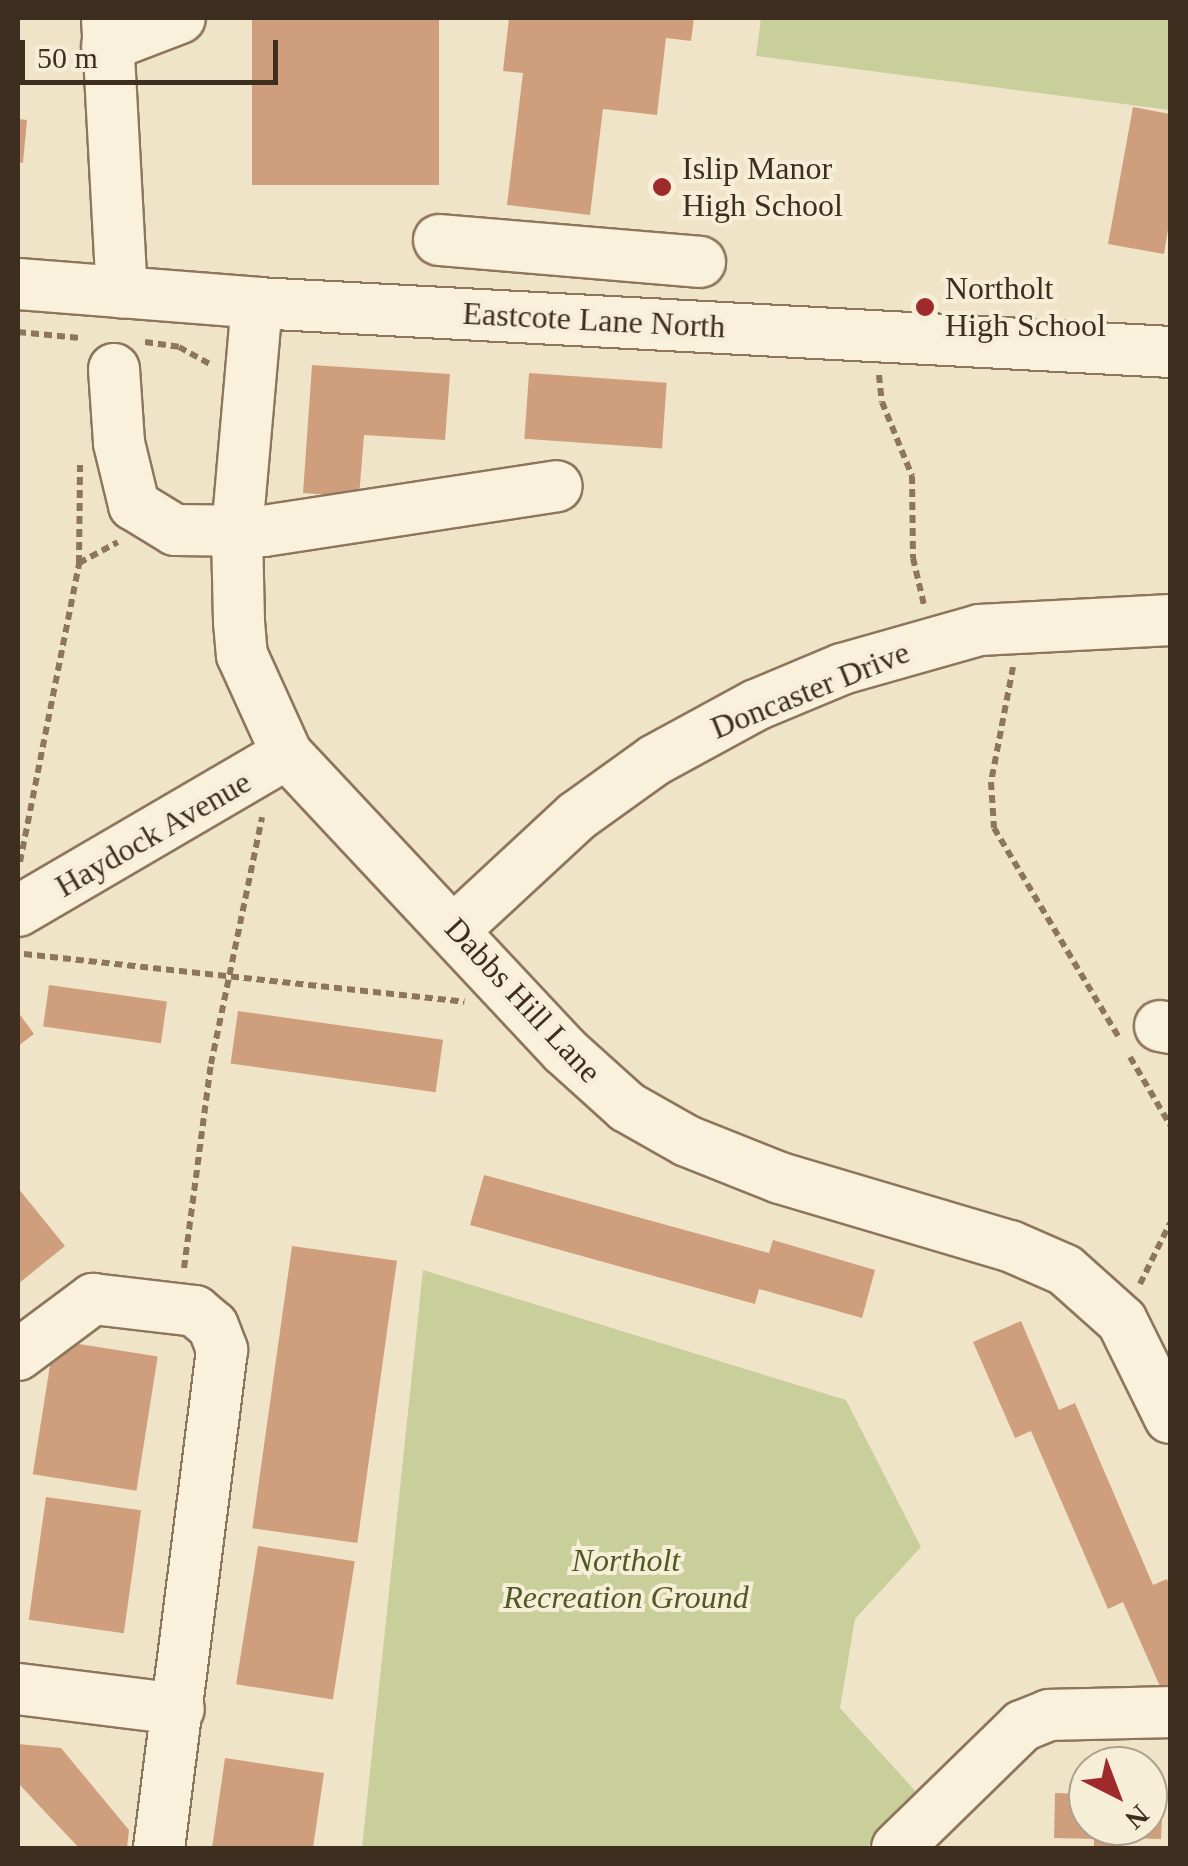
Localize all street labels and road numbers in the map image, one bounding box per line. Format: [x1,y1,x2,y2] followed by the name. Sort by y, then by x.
[462,294,726,346] street label: Eastcote Lane North
[705,633,915,747] street label: Doncaster Drive
[48,762,258,906] street label: Haydock Avenue
[437,910,609,1090] street label: Dabbs Hill Lane

